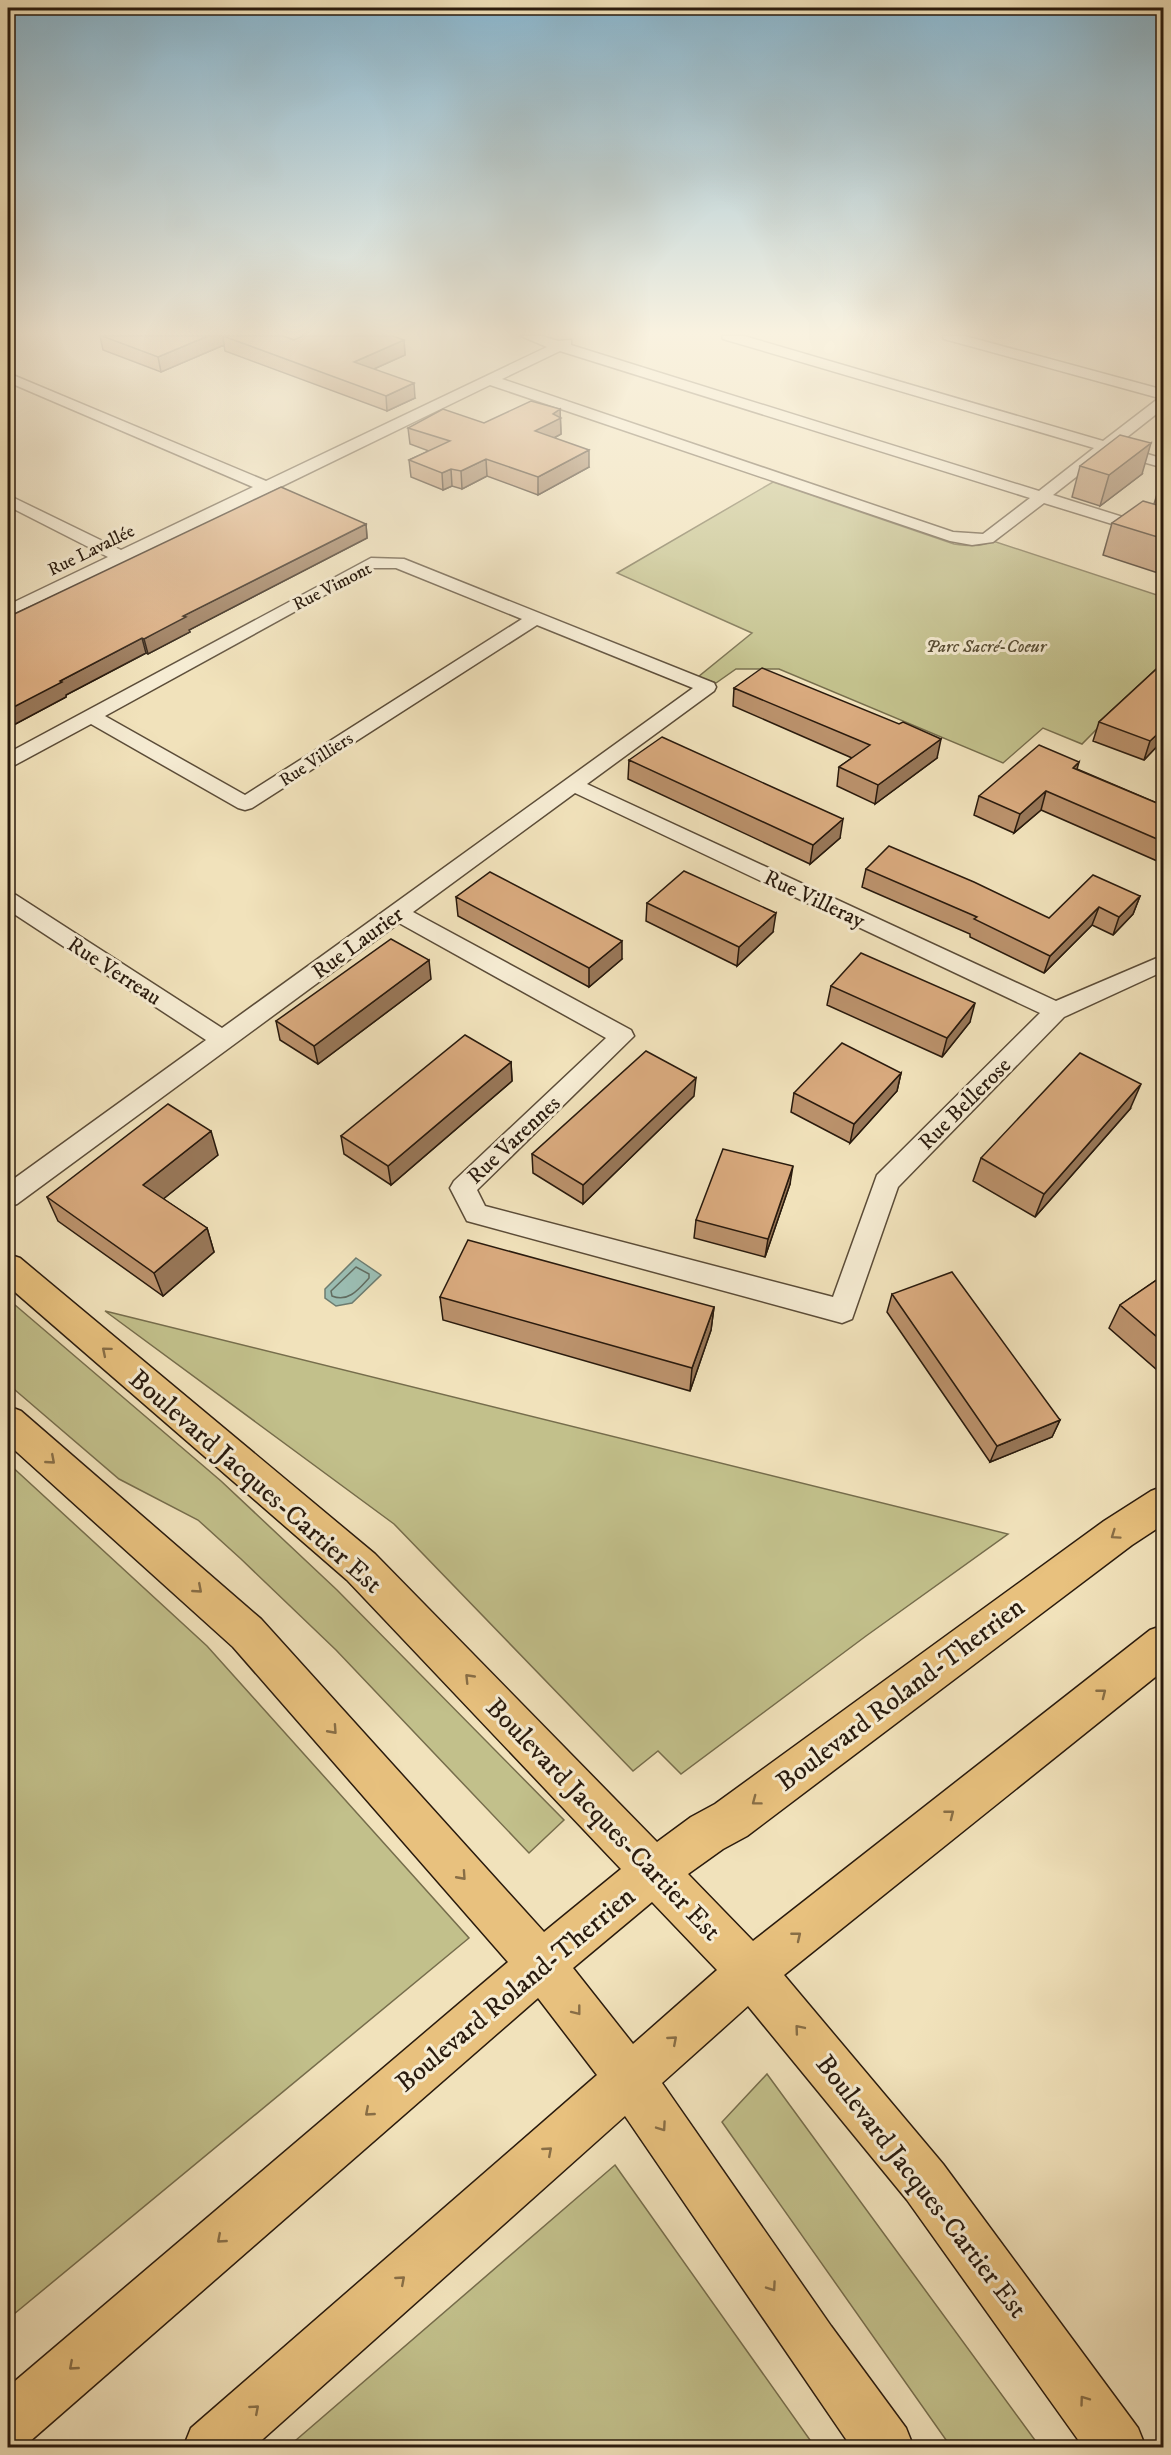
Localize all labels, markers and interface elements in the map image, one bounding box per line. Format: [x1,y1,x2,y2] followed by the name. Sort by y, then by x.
[44,520,138,581] street label: Rue Lavallée
[290,558,376,616] street label: Rue Vimont
[926,636,1048,658] park label: Parc Sacré-Coeur
[276,728,358,792] street label: Rue Villiers
[759,864,870,935] street label: Rue Villeray
[307,901,409,985] street label: Rue Laurier
[62,931,166,1012] street label: Rue Verreau
[913,1052,1017,1156] street label: Rue Bellerose
[462,1090,566,1190] street label: Rue Varennes
[101,1347,112,1358] one-way arrow
[122,1362,389,1601] street label: Boulevard Jacques-Cartier Est
[44,1453,55,1464] one-way arrow
[1110,1528,1121,1539] one-way arrow
[191,1582,202,1593] one-way arrow
[770,1590,1031,1799] street label: Boulevard Roland-Therrien
[465,1674,476,1685] one-way arrow
[1096,1689,1107,1700] one-way arrow
[478,1691,729,1949] street label: Boulevard Jacques-Cartier Est
[326,1723,337,1734] one-way arrow
[751,1794,762,1805] one-way arrow
[943,1811,954,1822] one-way arrow
[455,1869,466,1879] one-way arrow
[389,1880,642,2100] street label: Boulevard Roland-Therrien
[790,1932,801,1943] one-way arrow
[569,2004,580,2015] one-way arrow
[795,2025,806,2036] one-way arrow
[666,2036,677,2047] one-way arrow
[808,2048,1035,2325] street label: Boulevard Jacques-Cartier Est
[365,2105,376,2116] one-way arrow
[655,2120,666,2131] one-way arrow
[541,2147,551,2158] one-way arrow
[217,2232,228,2243] one-way arrow
[395,2276,405,2287] one-way arrow
[765,2281,776,2292] one-way arrow
[69,2359,80,2370] one-way arrow
[1080,2396,1091,2407] one-way arrow
[248,2405,259,2416] one-way arrow

